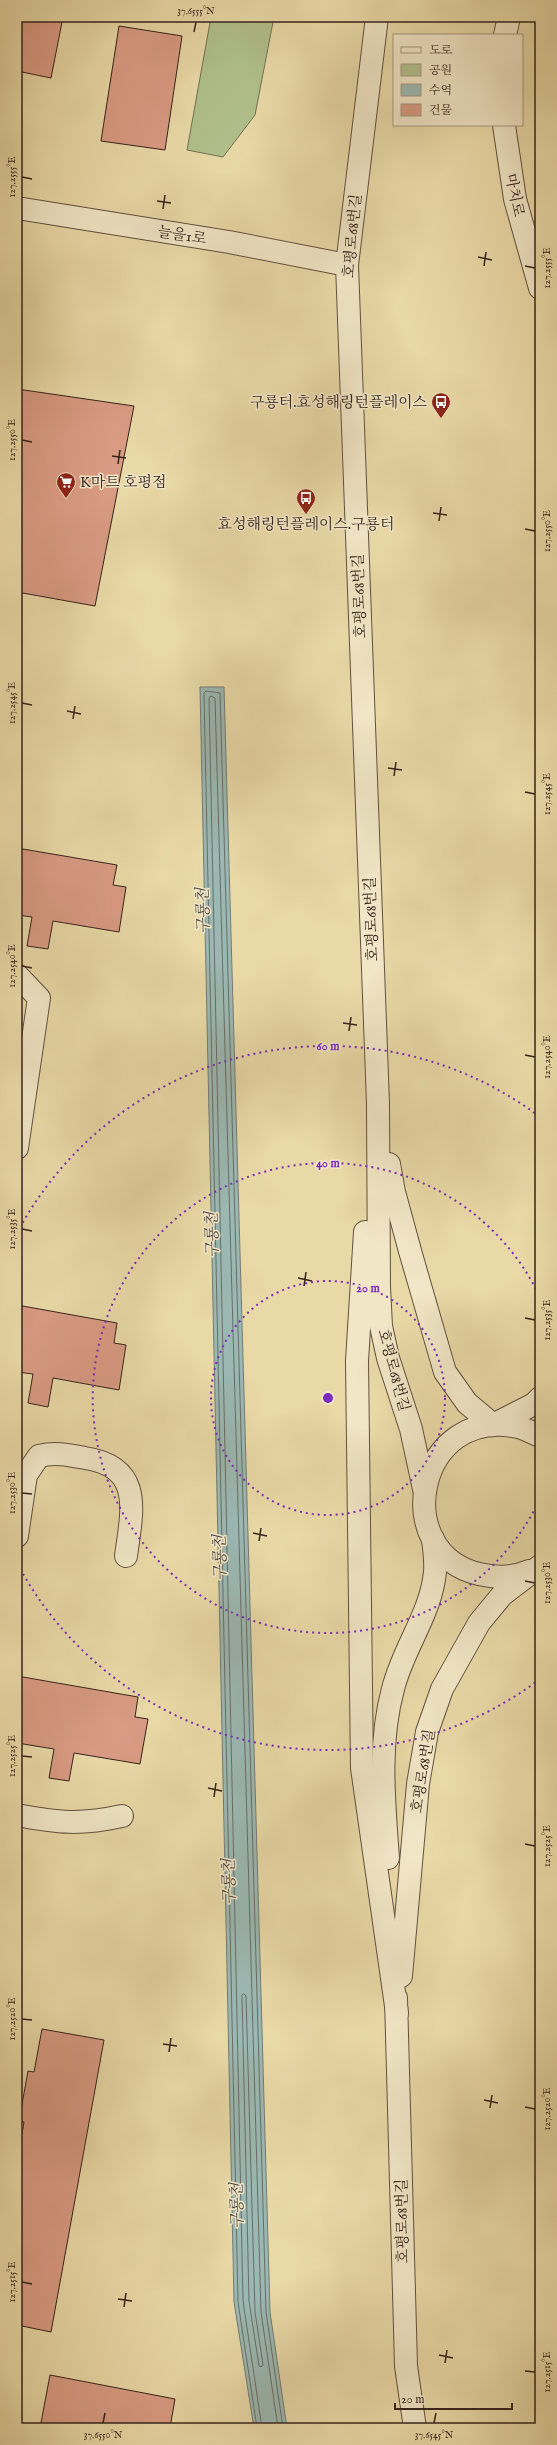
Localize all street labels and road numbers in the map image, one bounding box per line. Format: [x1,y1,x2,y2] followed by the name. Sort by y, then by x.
[501,172,528,219] street label: 마치로
[339,193,366,279] street label: 호평로68번길
[156,222,208,249] street label: 늘을1로
[349,553,370,639] street label: 호평로68번길
[361,876,382,962] street label: 호평로68번길
[373,1327,414,1413] street label: 호평로68번길
[407,1728,439,1814] street label: 호평로68번길
[392,2178,413,2263] street label: 호평로68번길

